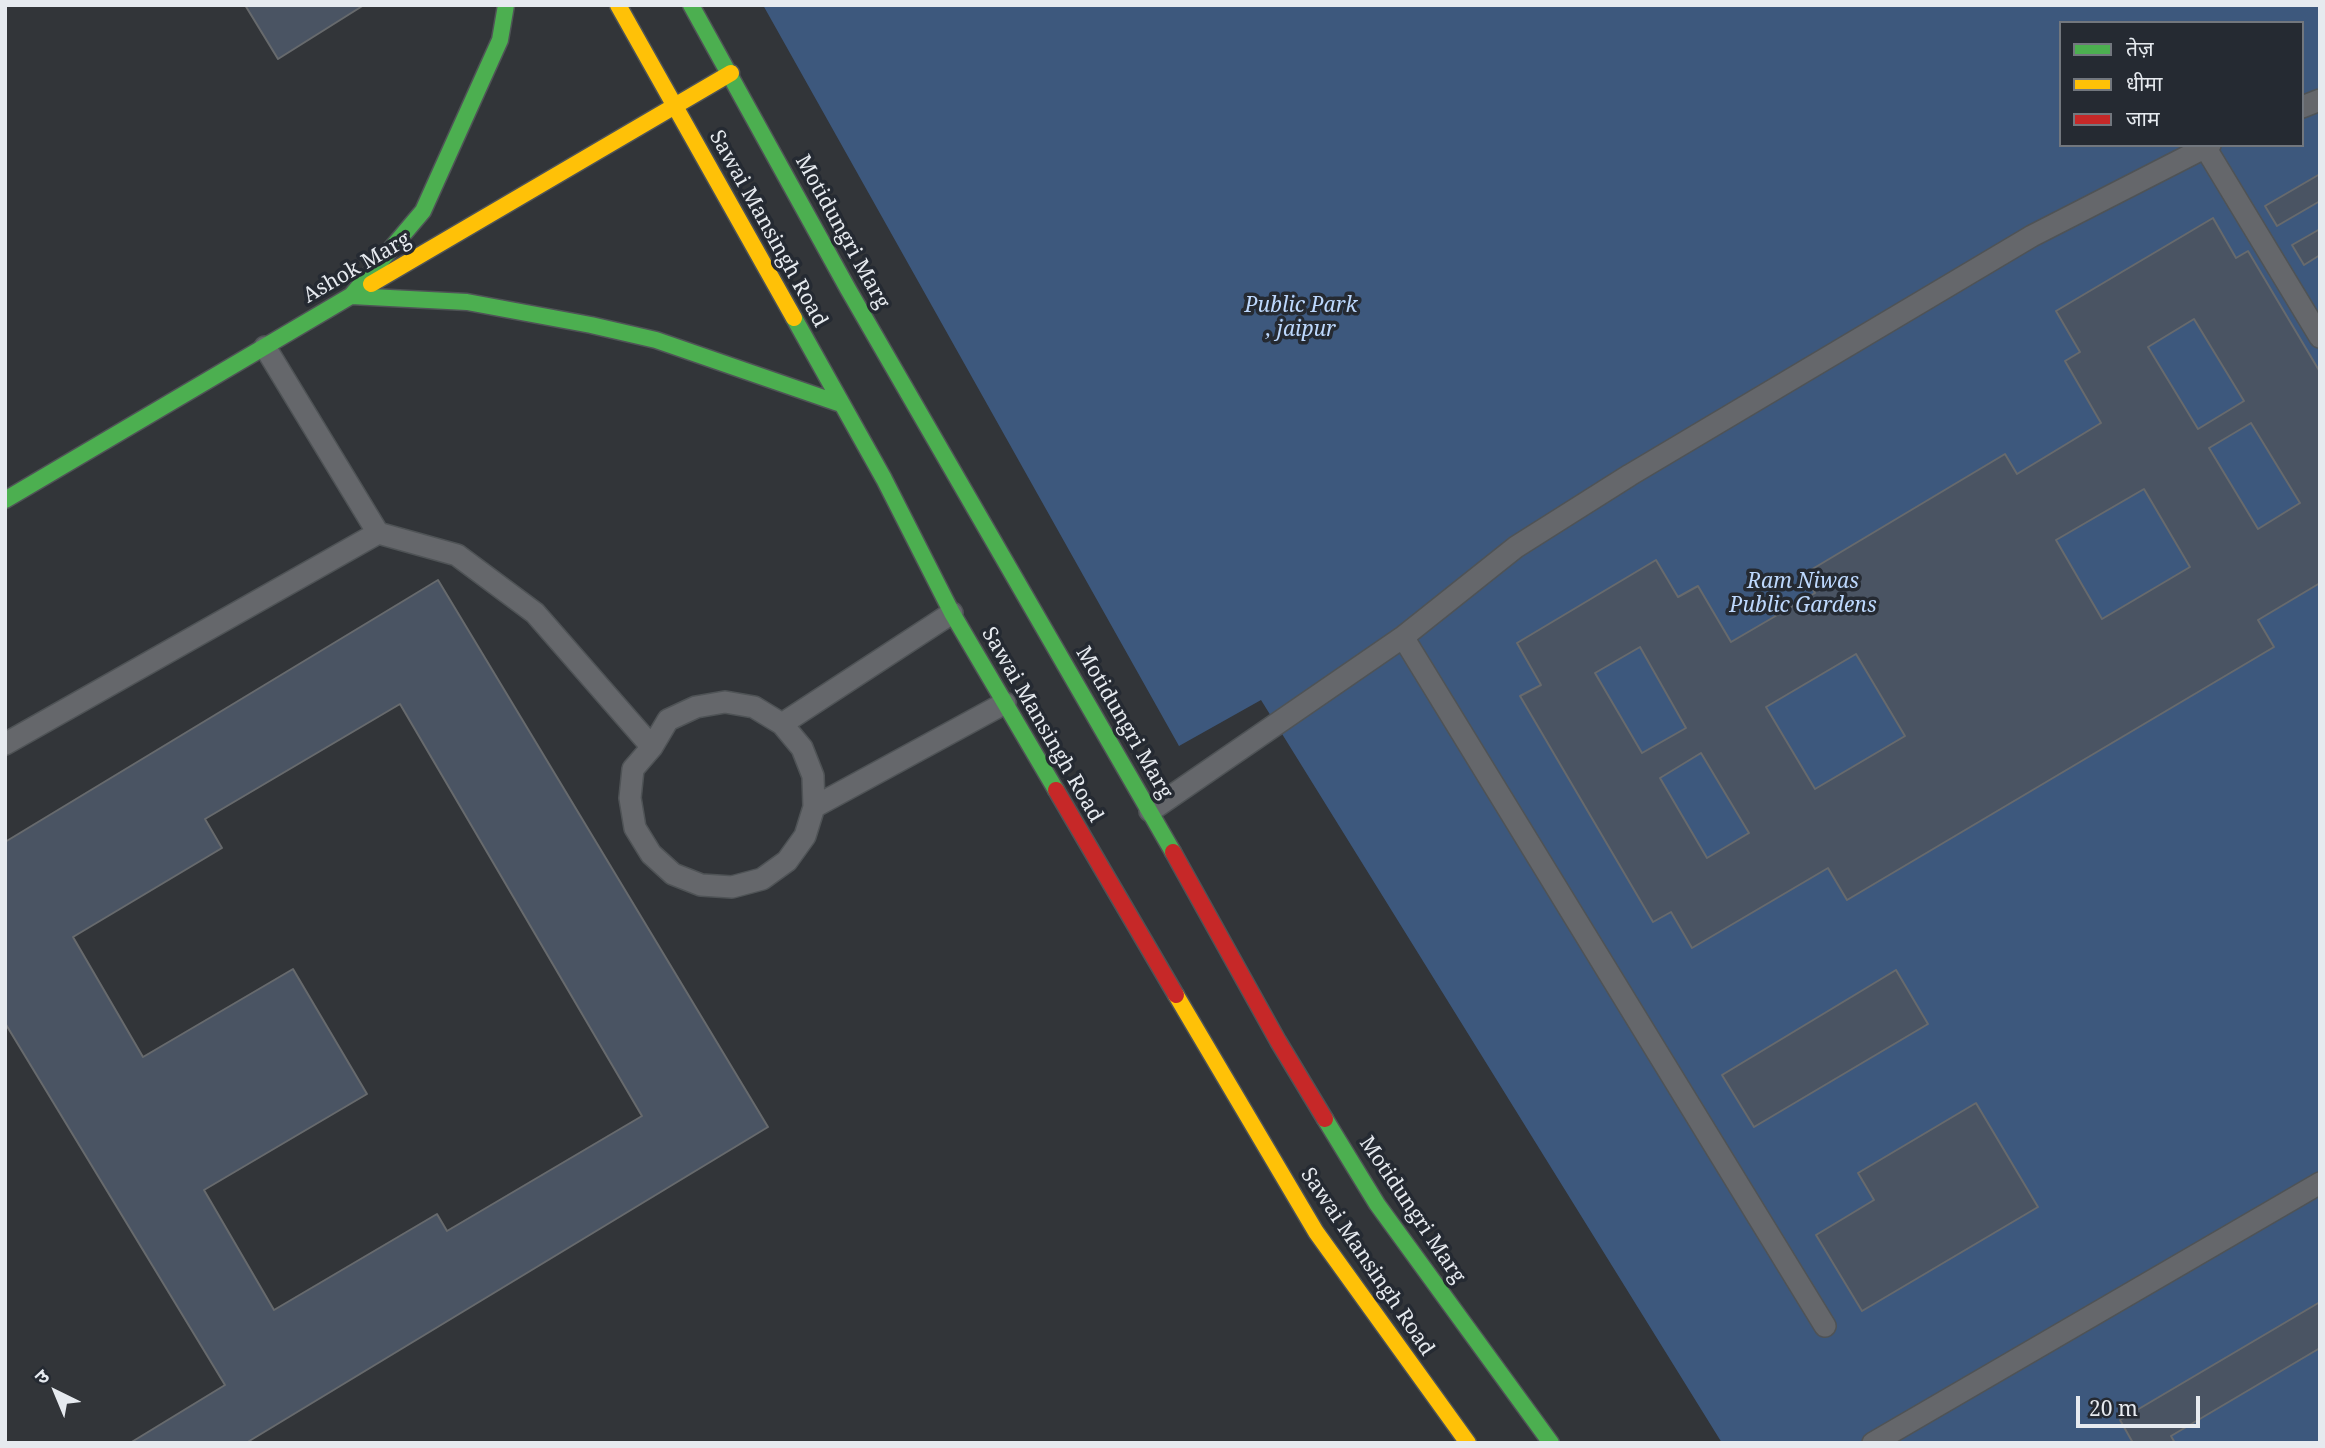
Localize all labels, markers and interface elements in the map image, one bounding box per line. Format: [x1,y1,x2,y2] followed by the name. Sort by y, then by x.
[2059,21,2304,147] legend
[2126,34,2154,62] text: तेज़
[2126,69,2162,97] text: धीमा
[2126,104,2160,132] text: जाम
[703,126,833,332] street label: Sawai Mansingh Road
[789,151,895,313] street label: Motidungri Marg
[299,227,415,309] street label: Ashok Marg
[1245,293,1357,343] park label: Public Park , jaipur
[1729,569,1877,619] park label: Ram Niwas Public Gardens
[976,623,1108,827] street label: Sawai Mansingh Road
[1070,642,1178,804] street label: Motidungri Marg
[1354,1132,1470,1288] street label: Motidungri Marg
[1295,1163,1439,1361] street label: Sawai Mansingh Road
[21,1357,91,1427] north arrow
[29,1363,55,1390] text: उ
[2080,1382,2204,1426] scale bar
[2089,1394,2138,1422] text: 20 m

